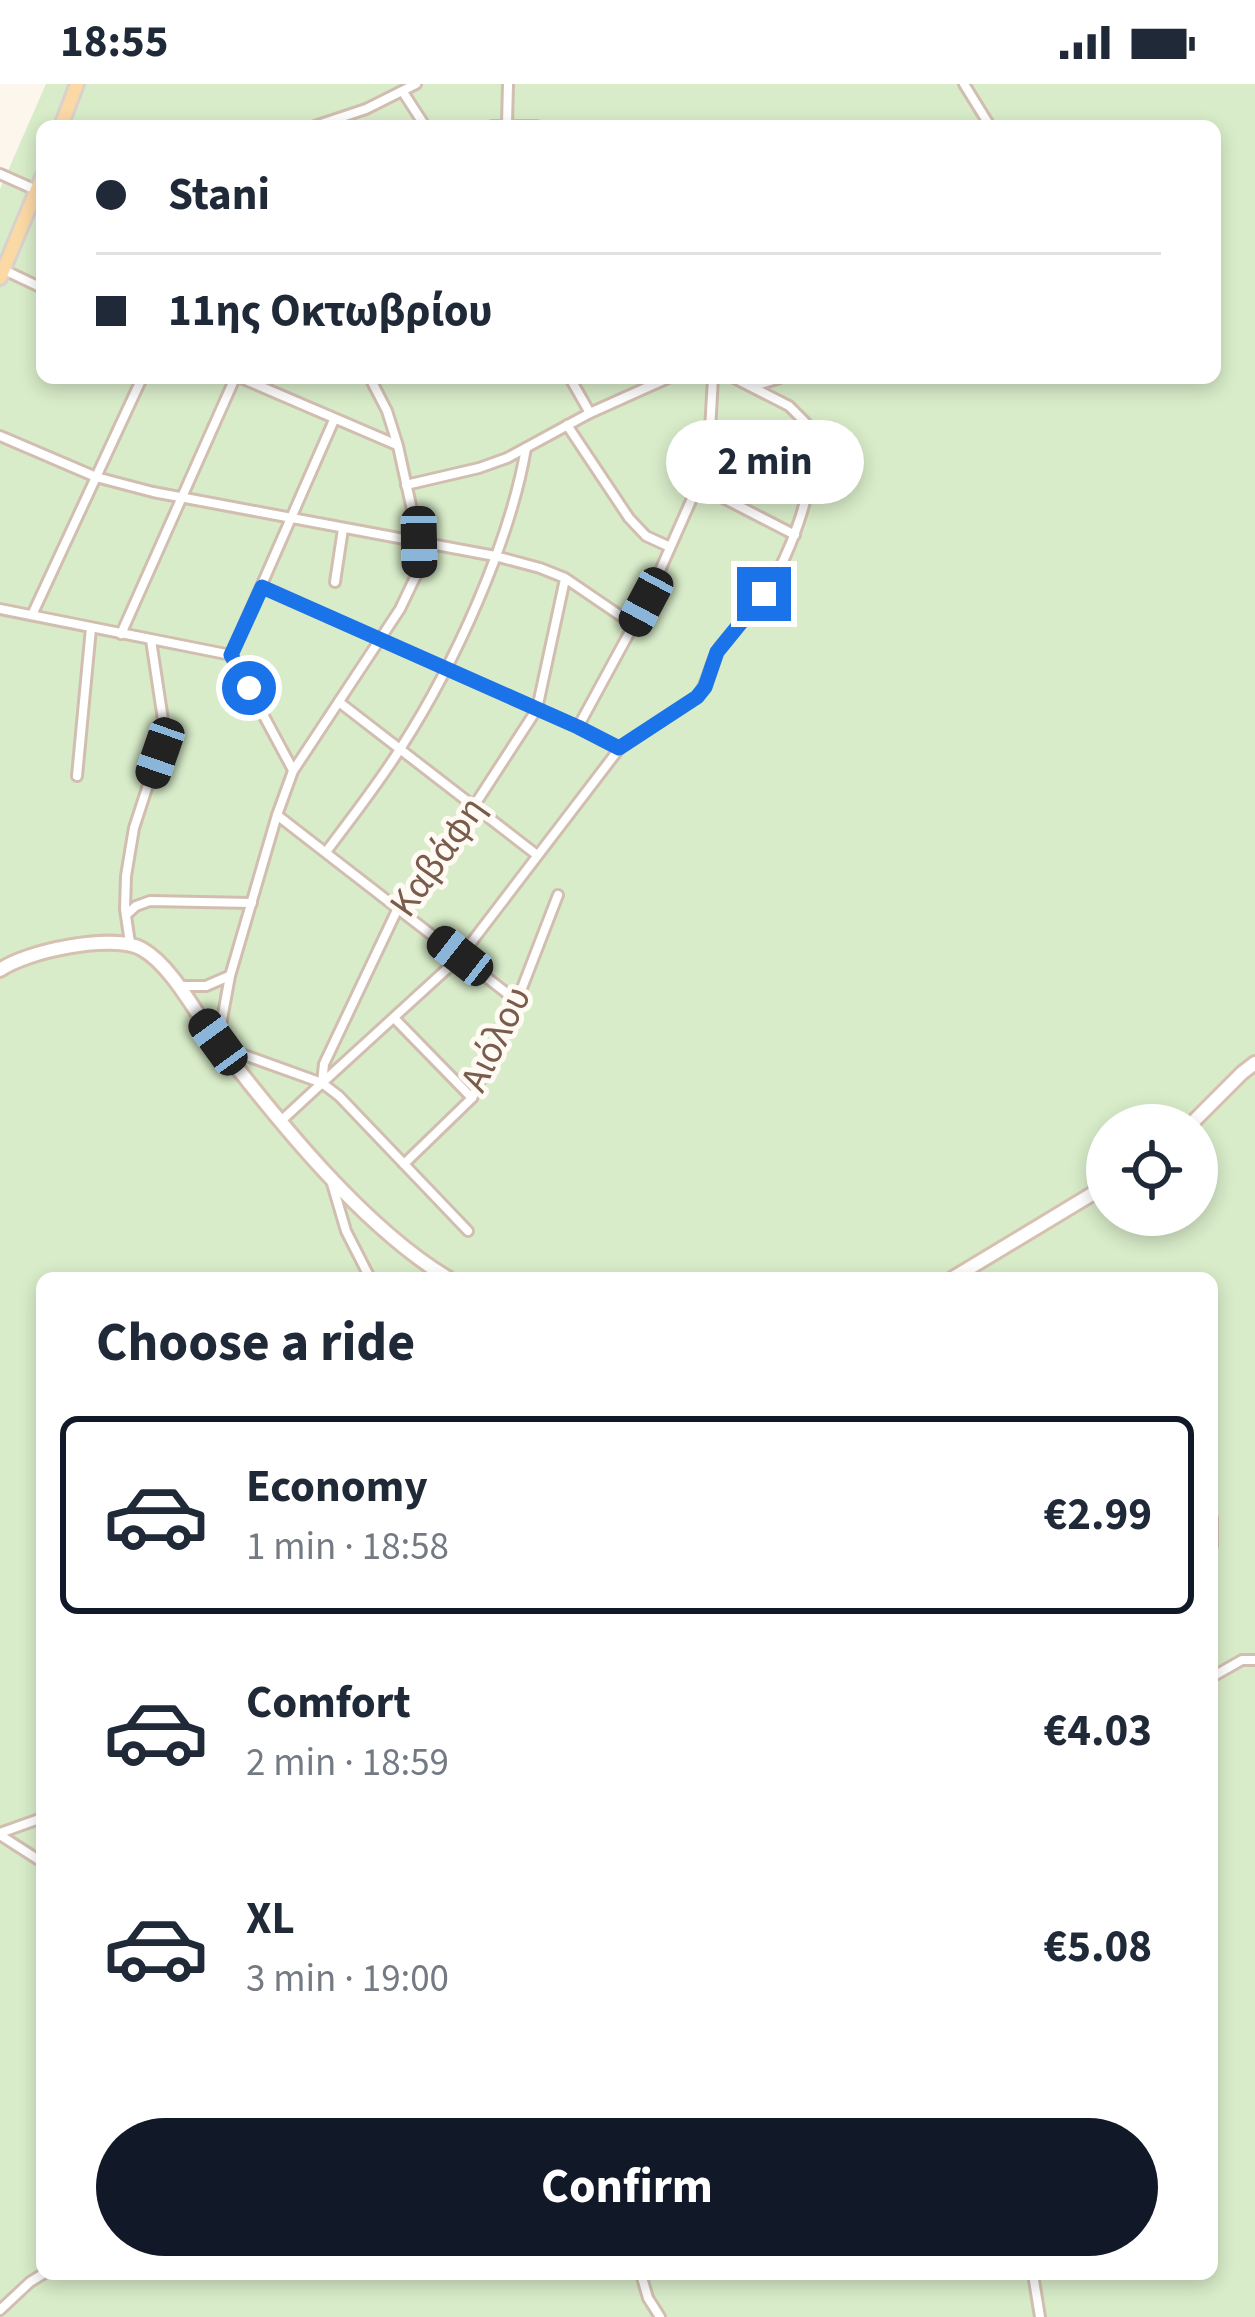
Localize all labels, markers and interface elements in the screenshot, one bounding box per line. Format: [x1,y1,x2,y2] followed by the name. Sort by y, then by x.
[60,10,169,74] text: 18:55
[168,163,270,227] text: Stani
[168,279,493,343] text: 11ης Οκτωβρίου
[665,420,863,504] callout: 2 min
[718,434,812,490] text: 2 min
[400,506,438,578] car
[613,562,679,642] car
[737,567,791,621] route end
[222,661,276,715] route start
[131,713,189,793] car
[376,785,500,929] street label: Καβάφη
[421,920,499,992] car
[446,977,546,1101] street label: Αιόλου
[182,1002,254,1082] car
[1086,1104,1218,1236] map controls
[1086,1104,1218,1236] button: locate
[96,1305,415,1382] text: Choose a ride
[246,1455,428,1519] text: Economy
[102,1461,210,1569] icon: car
[1043,1483,1152,1547] text: €2.99
[246,1519,449,1575] text: 1 min · 18:58
[246,1671,411,1735] text: Comfort
[102,1677,210,1785] icon: car
[1043,1699,1152,1763] text: €4.03
[246,1735,449,1791] text: 2 min · 18:59
[246,1887,295,1951] text: XL
[102,1893,210,2001] icon: car
[1043,1915,1152,1979] text: €5.08
[246,1951,449,2007] text: 3 min · 19:00
[96,2118,1158,2256] button: Confirm

